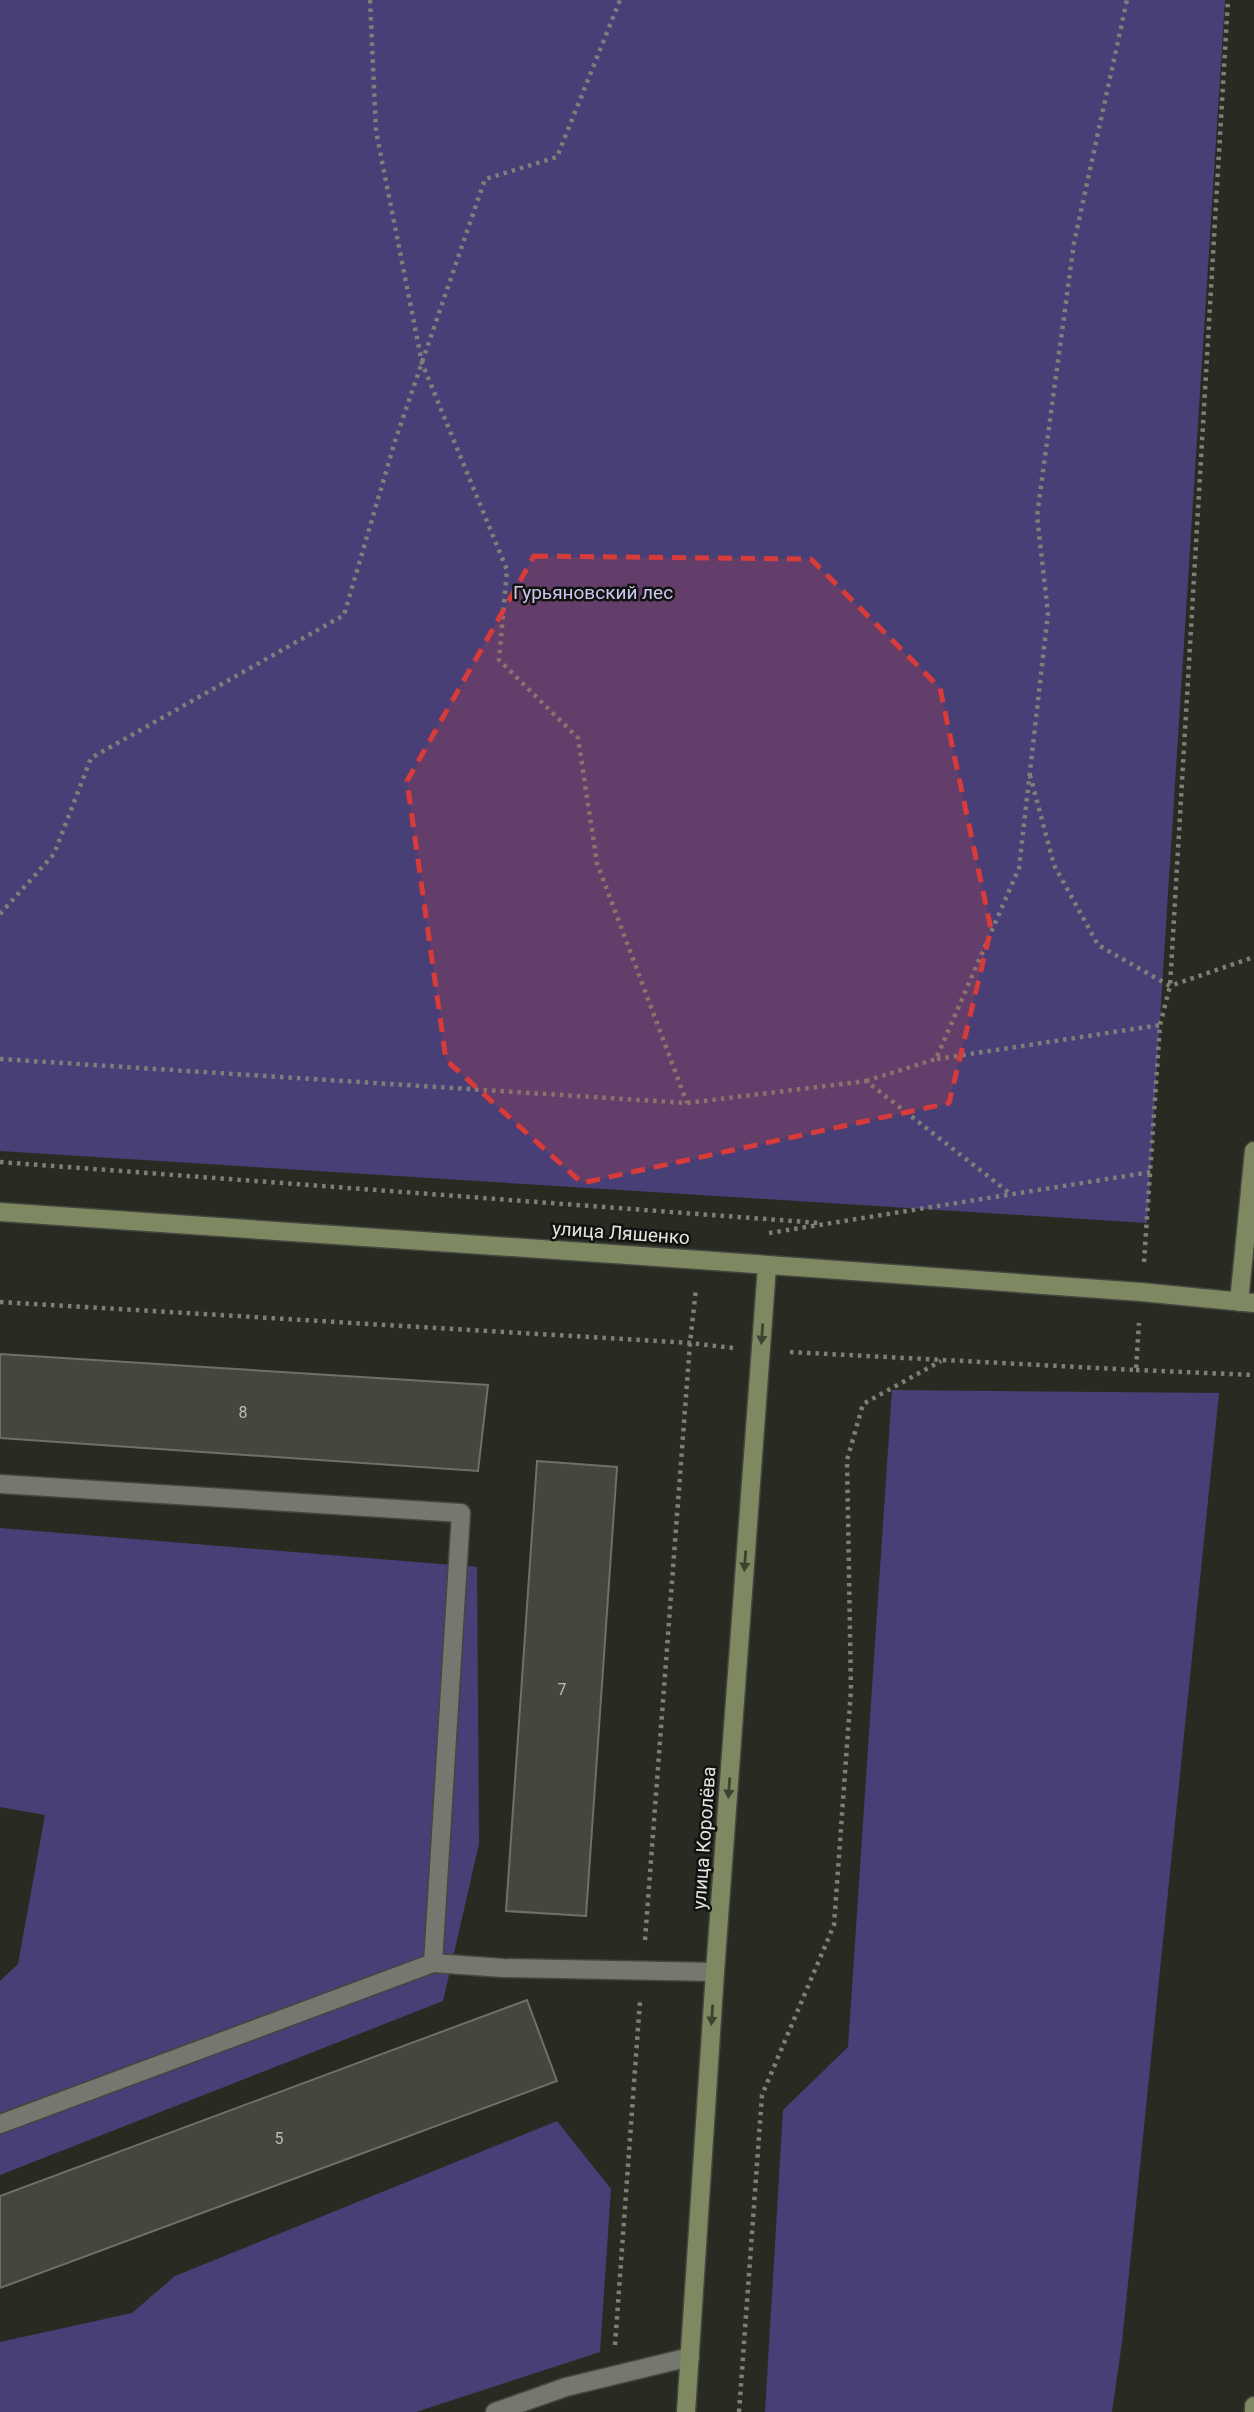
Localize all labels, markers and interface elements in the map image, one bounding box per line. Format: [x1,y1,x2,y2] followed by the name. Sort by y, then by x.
[513,581,673,604] park label: Гурьяновский лес
[551,1217,691,1249] street label: улица Ляшенко
[756,1324,767,1346] one-way arrow
[239,1403,248,1422] house number: 8
[740,1551,751,1573] one-way arrow
[558,1680,567,1699] house number: 7
[688,1766,720,1910] street label: улица Королёва
[723,1777,734,1799] one-way arrow
[706,2004,717,2026] one-way arrow
[275,2129,284,2148] house number: 5

